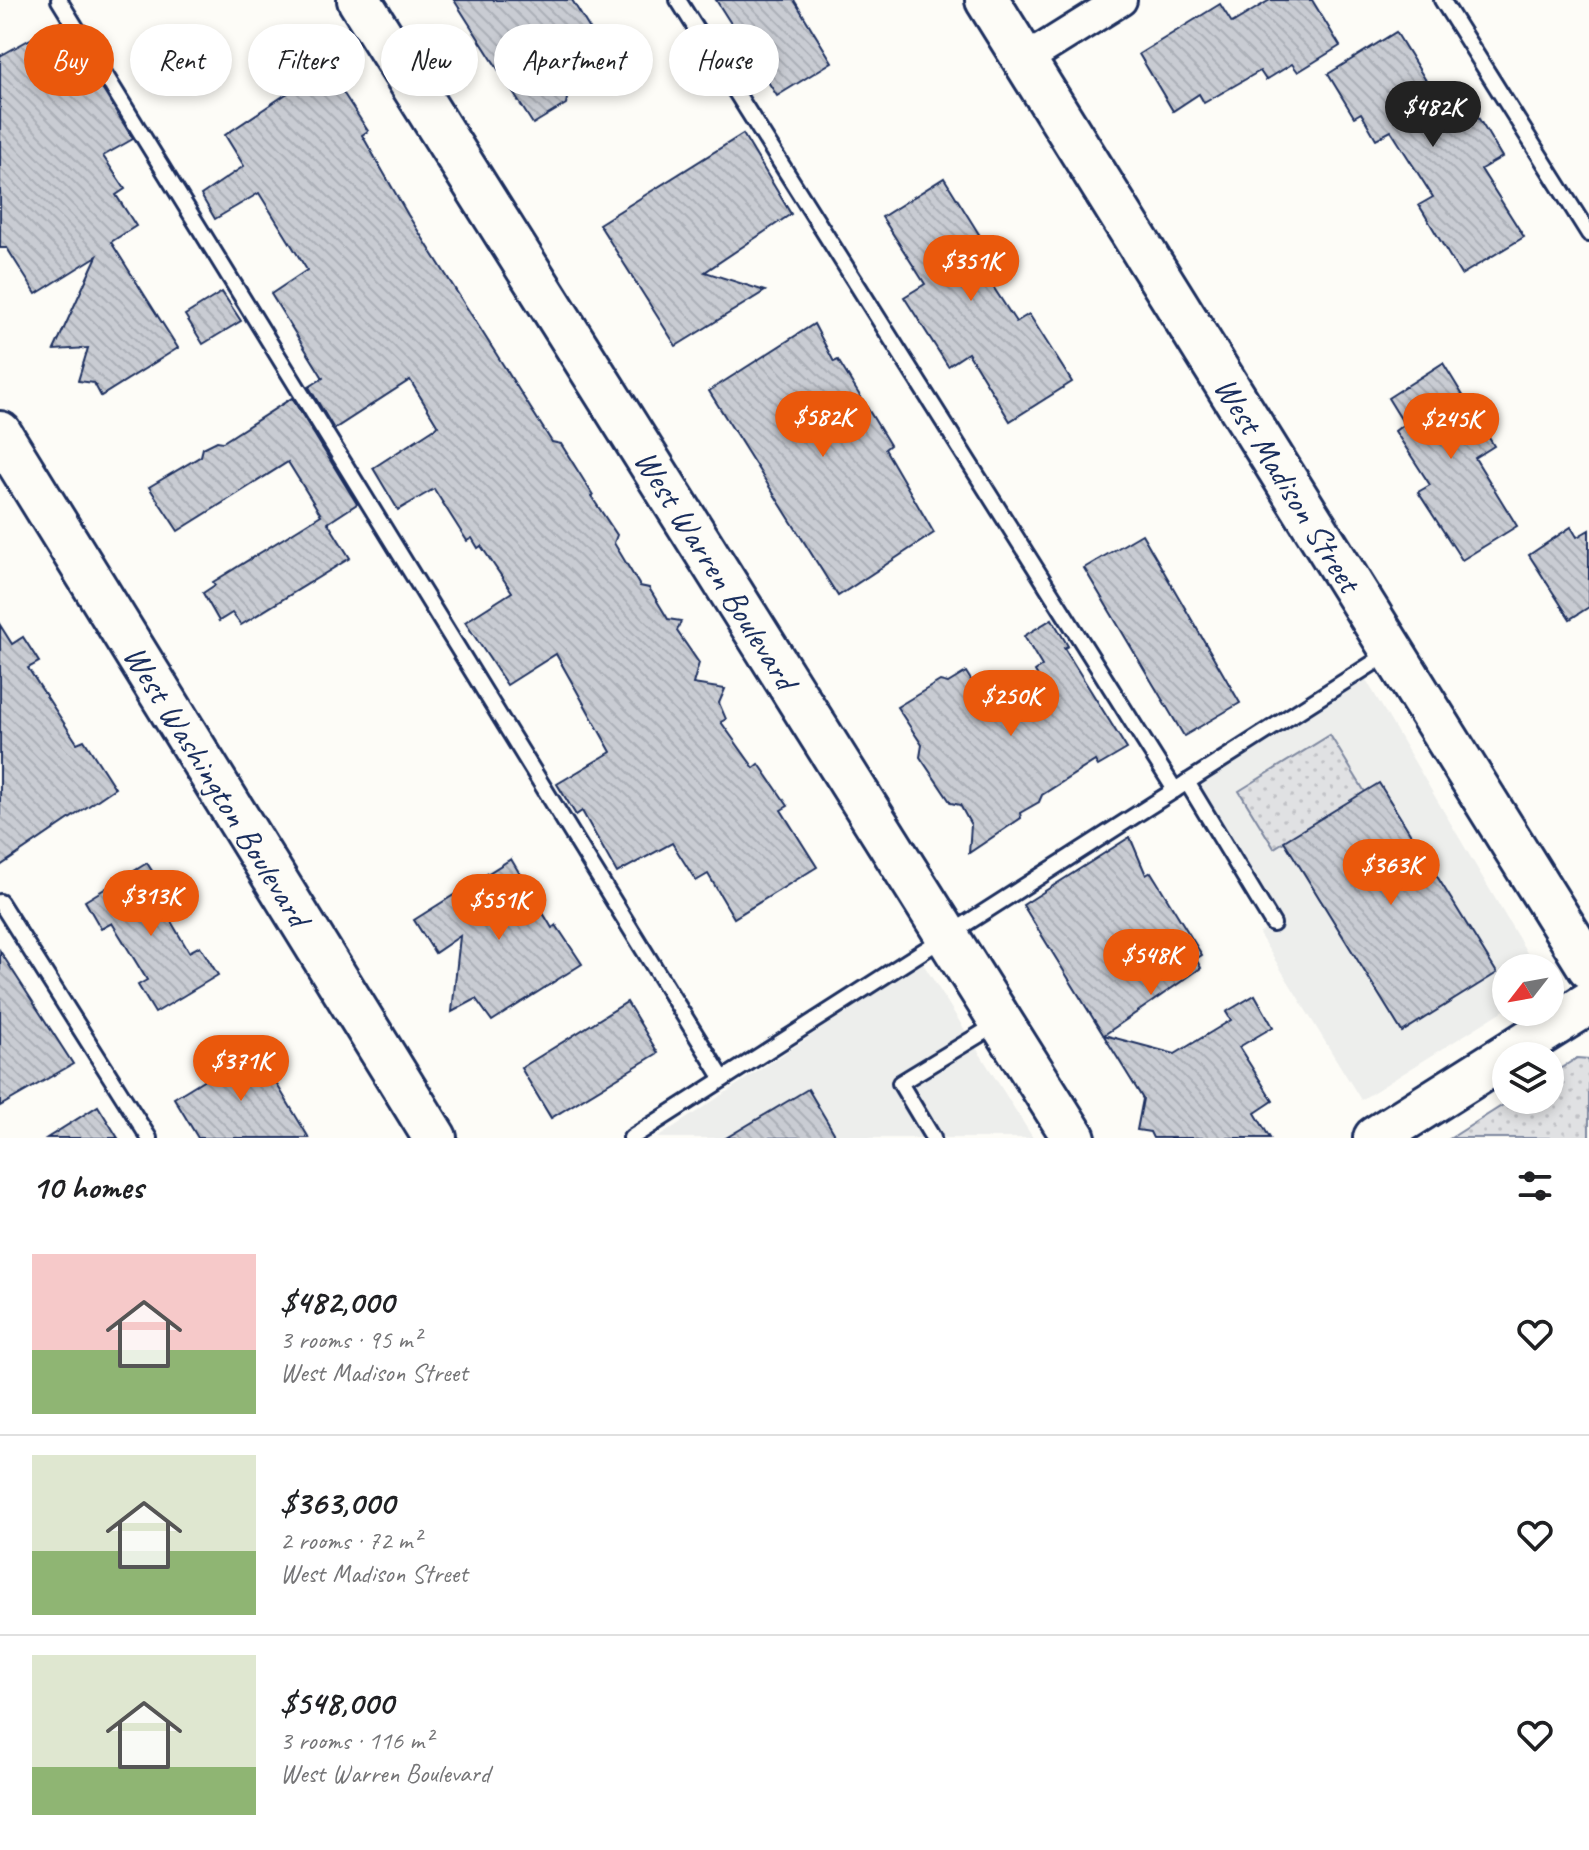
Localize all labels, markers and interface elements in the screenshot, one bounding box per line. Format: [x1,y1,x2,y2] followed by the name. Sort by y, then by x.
[24,24,114,96] chip: Buy
[130,24,232,96] chip: Rent
[248,24,365,96] chip: Filters
[381,24,478,96] chip: New
[494,24,653,96] chip: Apartment
[669,24,779,96] chip: House
[1377,81,1489,149] pin: $482K
[1403,90,1463,123] text: $482K
[915,235,1027,303] pin: $351K
[941,244,1001,277] text: $351K
[1205,368,1373,603] street label: West Madison Street
[767,391,879,459] pin: $582K
[1395,393,1507,461] pin: $245K
[793,400,853,433] text: $582K
[1421,402,1481,435] text: $245K
[625,441,810,701] street label: West Warren Boulevard
[114,637,323,938] street label: West Washington Boulevard
[955,670,1067,738] pin: $250K
[981,679,1041,712] text: $250K
[1335,839,1447,907] pin: $363K
[1361,848,1421,881] text: $363K
[95,870,207,938] pin: $313K
[443,874,555,942] pin: $551K
[121,879,181,912] text: $313K
[469,883,529,916] text: $551K
[1095,929,1207,997] pin: $548K
[1121,938,1181,971] text: $548K
[1492,954,1564,1026] north arrow
[1492,954,1564,1114] map controls
[185,1035,297,1103] pin: $371K
[1492,1042,1564,1114] button: layers
[211,1044,271,1077] text: $371K
[1513,1164,1557,1208] icon: filters
[32,1165,143,1208] text: 10 homes
[280,1280,394,1323] text: $482,000
[96,1286,192,1382] icon: home
[1513,1312,1557,1356] icon: heart
[280,1323,421,1356] text: 3 rooms · 95 m²
[280,1356,468,1389] text: West Madison Street
[280,1481,395,1524] text: $363,000
[96,1487,192,1583] icon: home
[1513,1513,1557,1557] icon: heart
[280,1524,421,1557] text: 2 rooms · 72 m²
[280,1557,468,1590] text: West Madison Street
[280,1681,393,1724] text: $548,000
[96,1687,192,1783] icon: home
[1513,1713,1557,1757] icon: heart
[280,1724,432,1757] text: 3 rooms · 116 m²
[280,1757,490,1790] text: West Warren Boulevard

